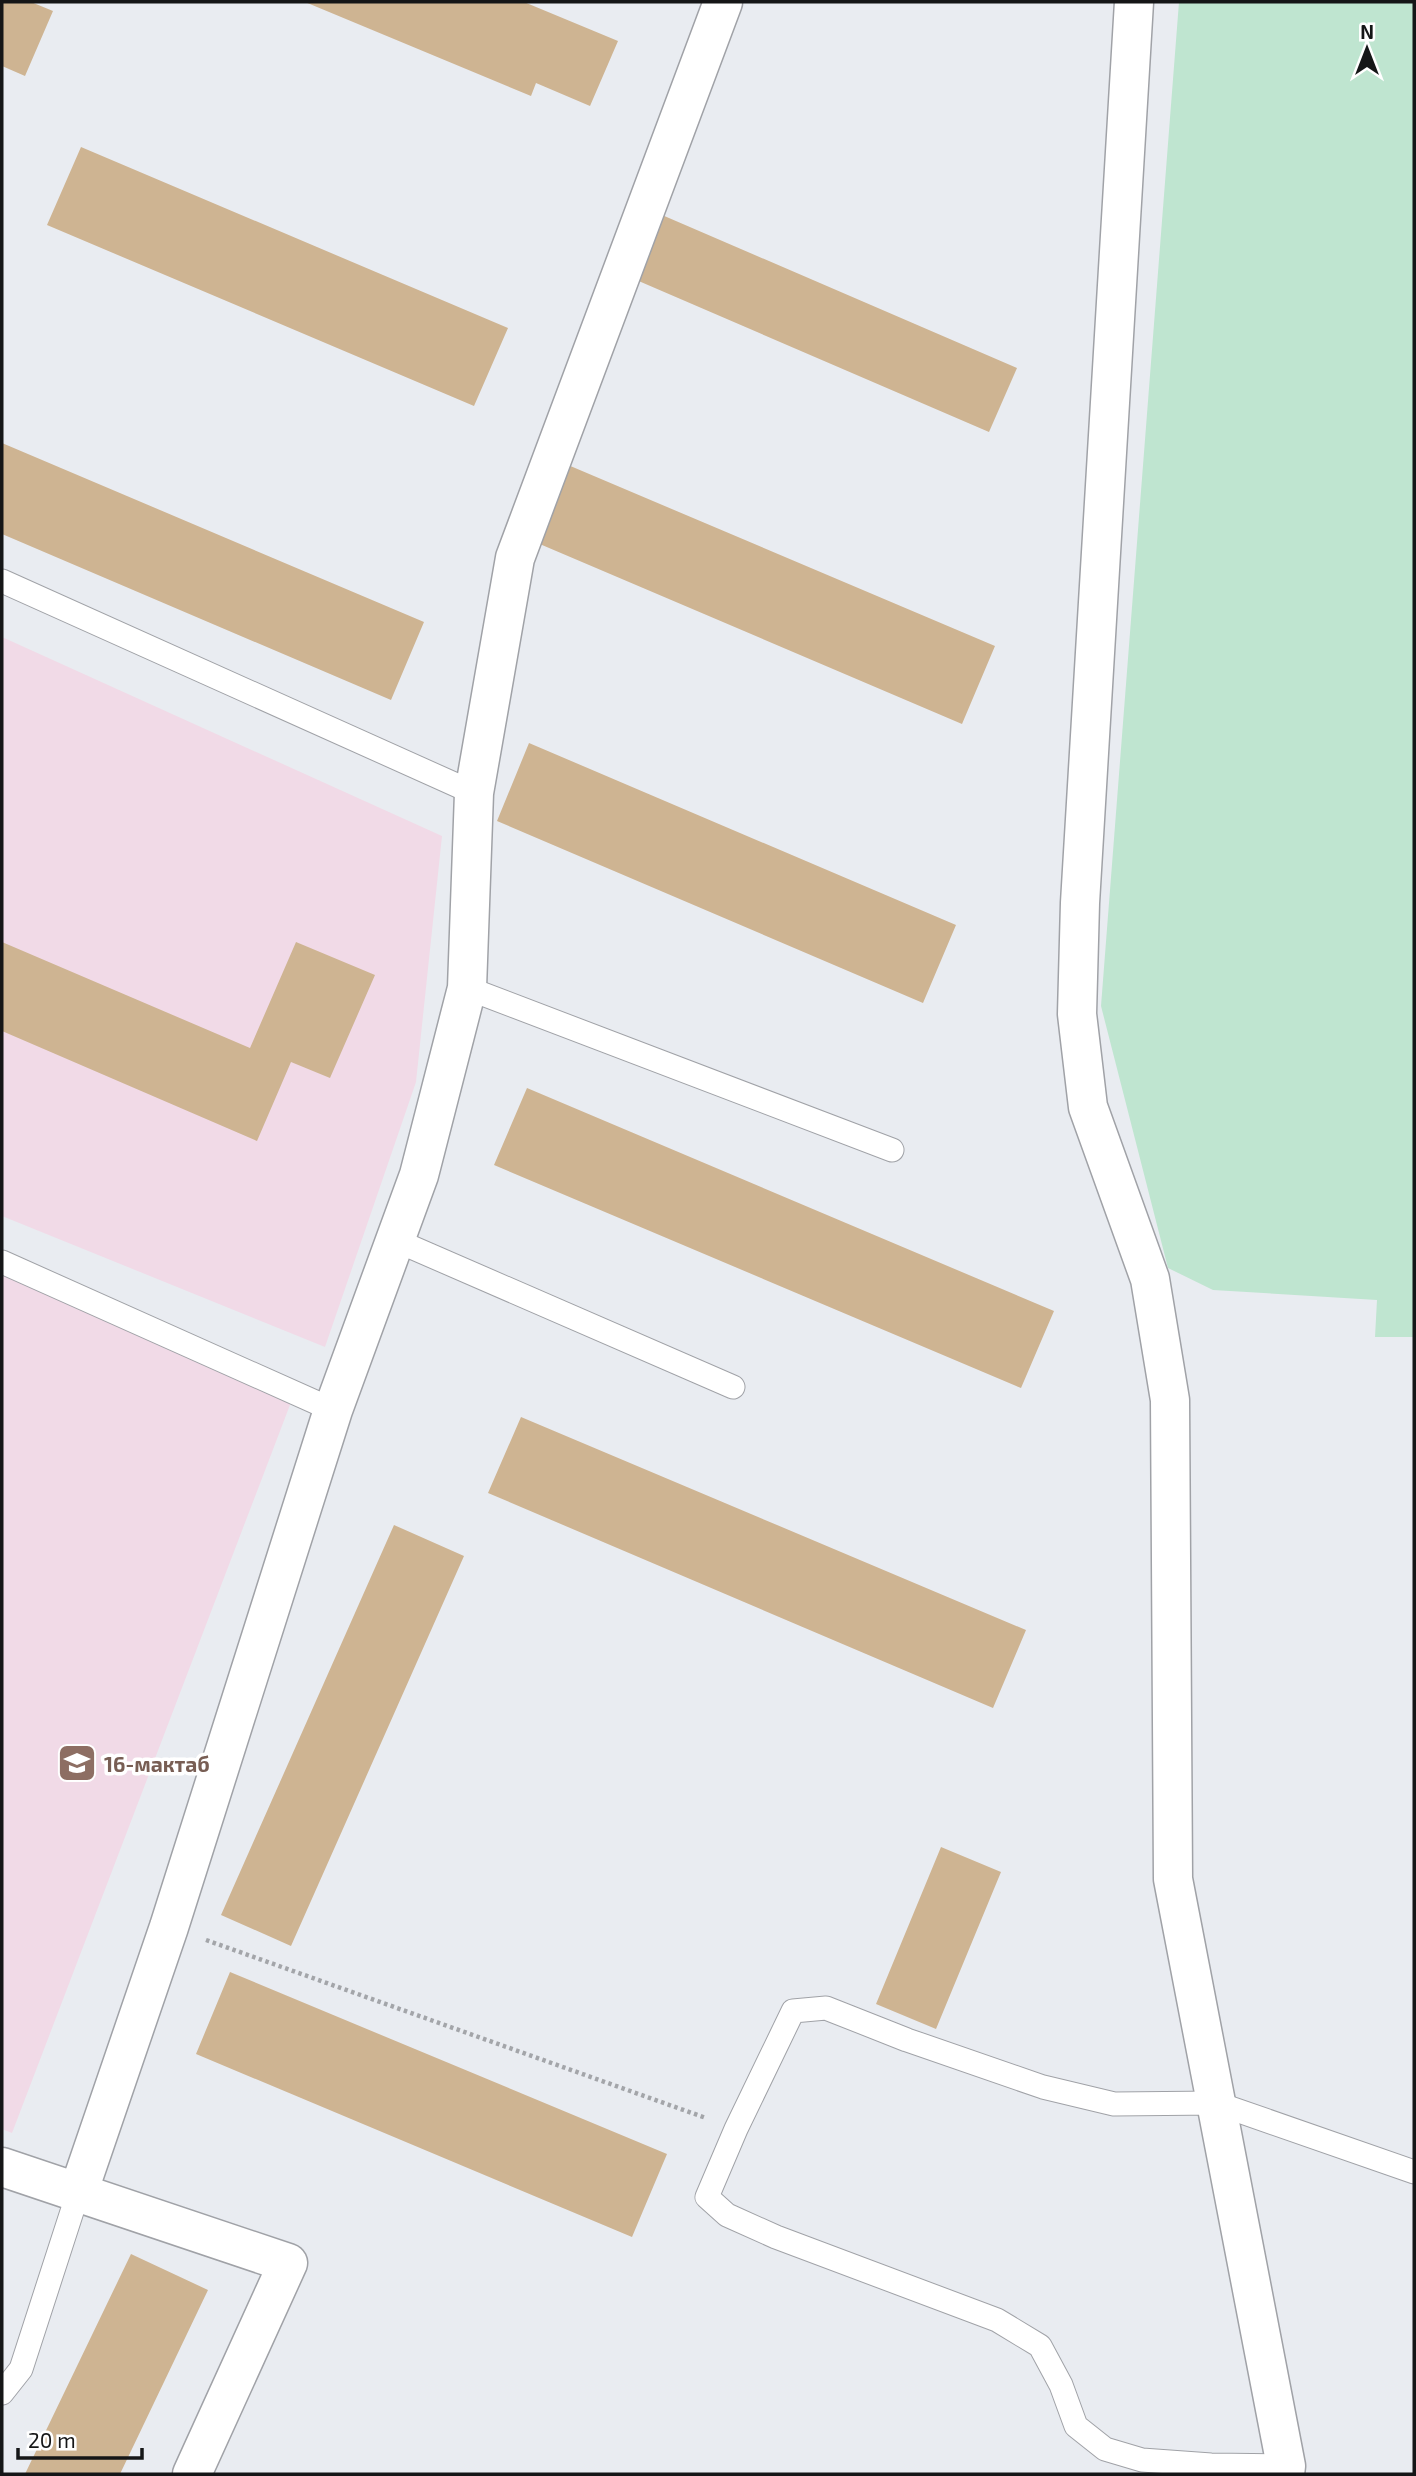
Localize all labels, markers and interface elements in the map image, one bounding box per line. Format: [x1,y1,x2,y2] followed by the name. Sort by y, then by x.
[1332,14,1402,84] north arrow
[1360,20,1374,43] text: N
[56,1742,98,1784] school or university icon: 16-мактаб
[104,1751,210,1776] place label: 16-мактаб
[18,2416,142,2460] scale bar
[28,2427,76,2452] text: 20 m

